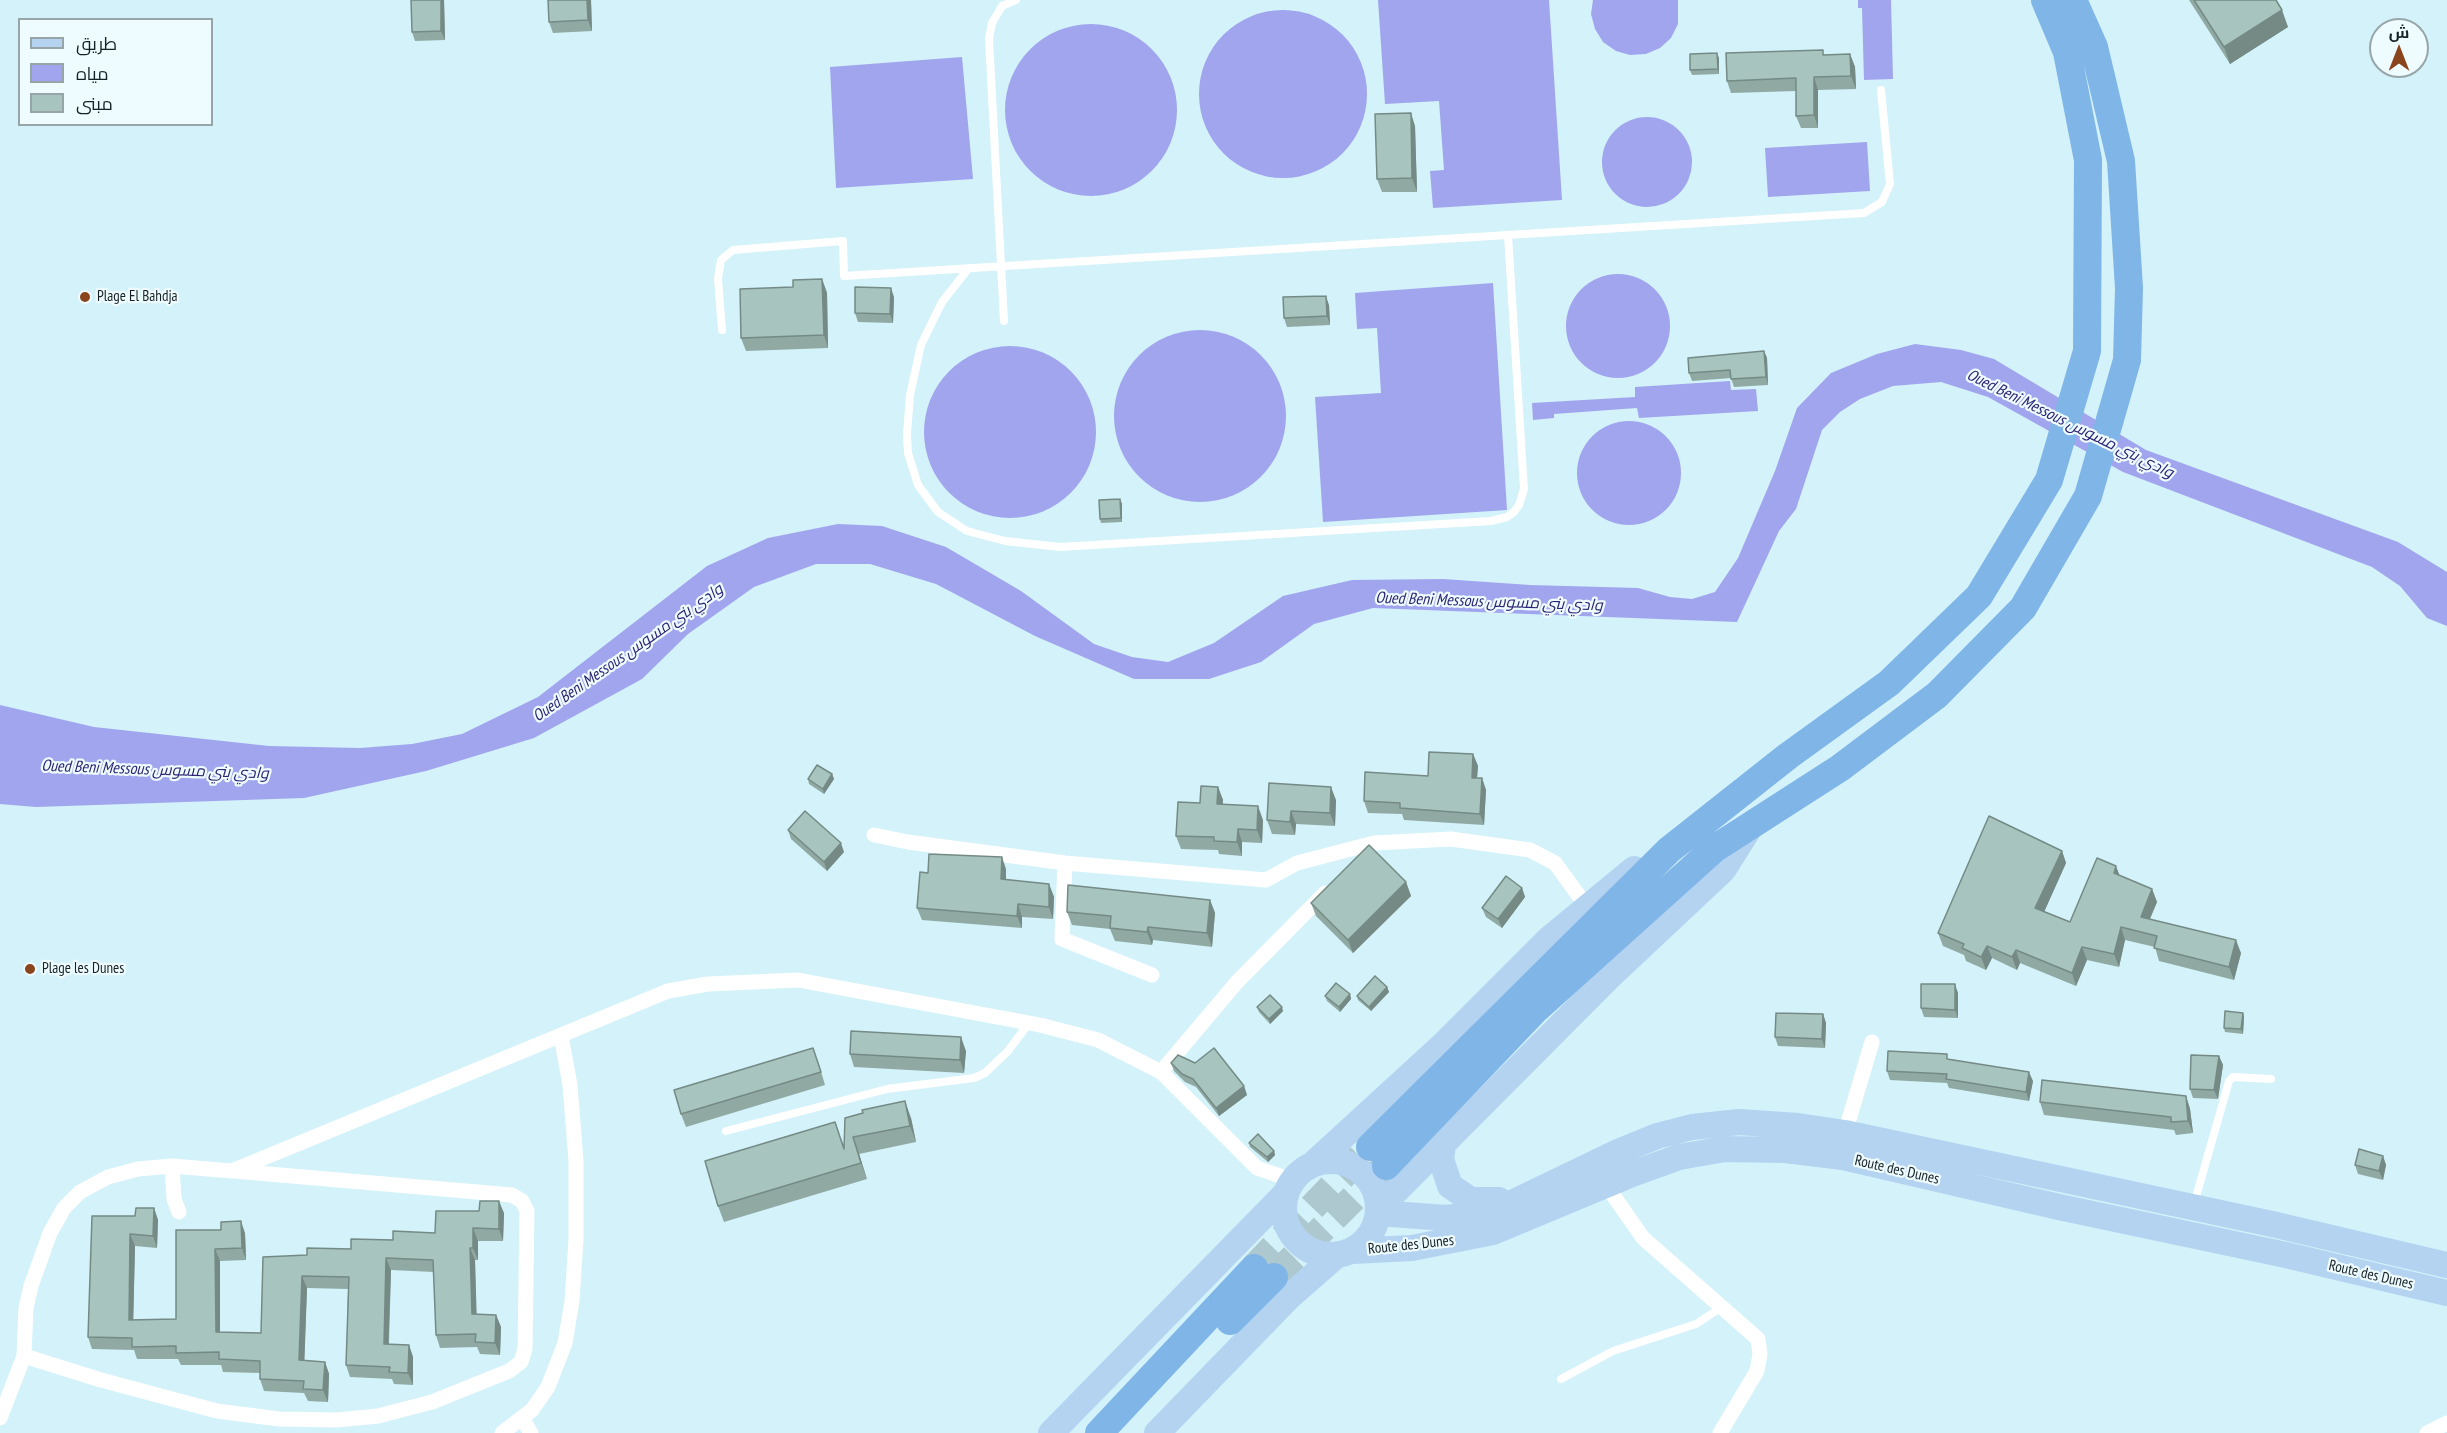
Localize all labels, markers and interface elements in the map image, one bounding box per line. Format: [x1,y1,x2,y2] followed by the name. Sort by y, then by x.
[18,18,213,126] legend
[2369,18,2429,78] north arrow
[2389,22,2409,42] text: ش
[76,32,117,55] text: طريق
[76,62,109,85] text: مياه
[76,92,113,115] text: مبنى
[97,288,178,306] place label: Plage El Bahdja
[78,290,92,304] marker: Plage El Bahdja
[1964,365,2176,483] water label: Oued Beni Messous وادي بني مسوس
[529,580,727,726] water label: Oued Beni Messous وادي بني مسوس
[1375,588,1603,616] water label: Oued Beni Messous وادي بني مسوس
[41,756,269,784] water label: Oued Beni Messous وادي بني مسوس
[42,960,124,978] place label: Plage les Dunes
[23,962,37,976] marker: Plage les Dunes
[1853,1152,1941,1188] street label: Route des Dunes
[1367,1232,1455,1258] street label: Route des Dunes
[2327,1257,2415,1293] street label: Route des Dunes

